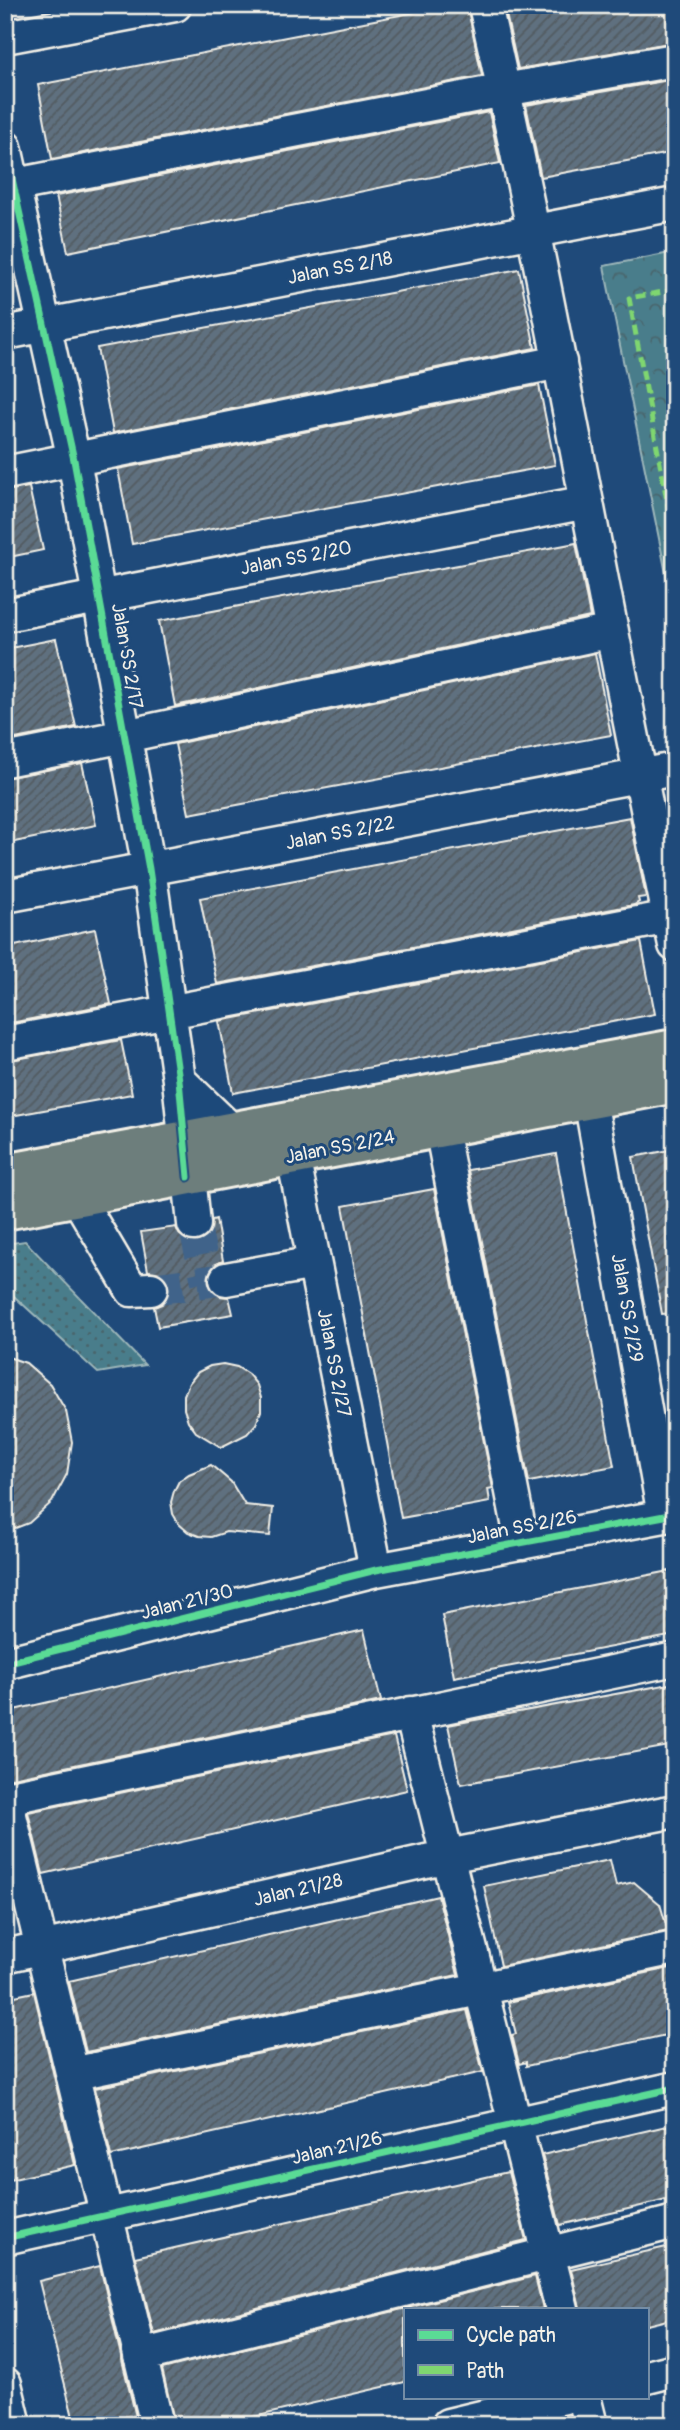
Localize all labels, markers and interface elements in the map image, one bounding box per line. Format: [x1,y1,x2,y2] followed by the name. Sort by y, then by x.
[286,246,394,290] street label: Jalan SS 2/18
[238,535,354,581] street label: Jalan SS 2/20
[106,601,148,711] street label: Jalan SS 2/17
[283,811,397,855] street label: Jalan SS 2/22
[283,1125,397,1169] street label: Jalan SS 2/24
[606,1252,648,1364] street label: Jalan SS 2/29
[312,1307,356,1419] street label: Jalan SS 2/27
[465,1505,579,1549] street label: Jalan SS 2/26
[138,1579,236,1625] street label: Jalan 21/30
[251,1868,345,1912] street label: Jalan 21/28
[289,2126,385,2170] street label: Jalan 21/26
[404,2308,648,2398] legend
[466,2322,556,2349] text: Cycle path
[466,2358,504,2385] text: Path

